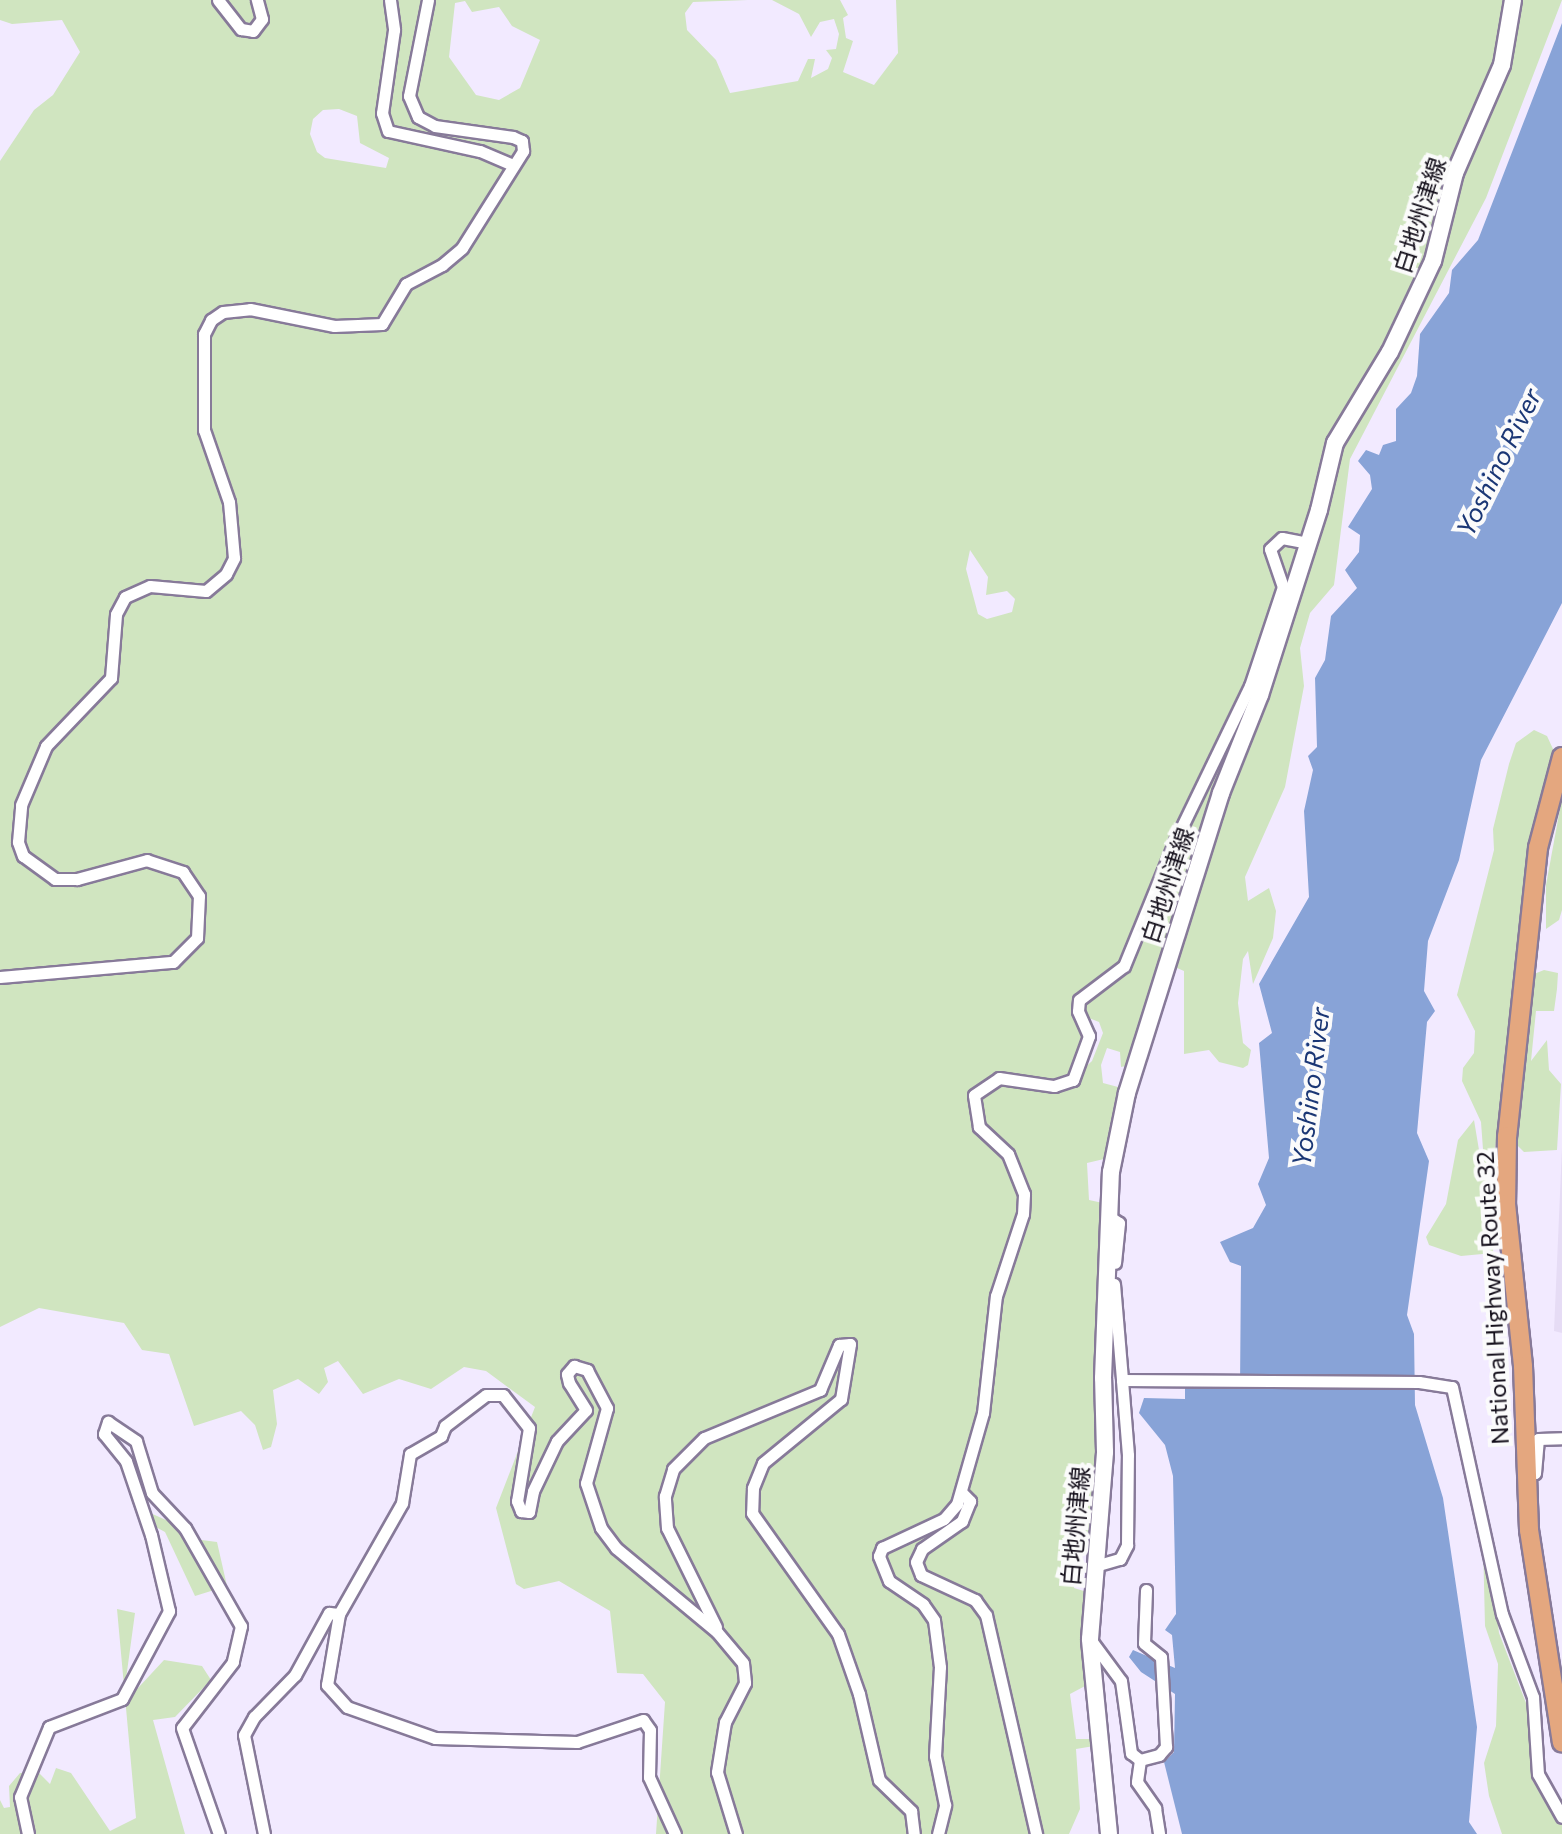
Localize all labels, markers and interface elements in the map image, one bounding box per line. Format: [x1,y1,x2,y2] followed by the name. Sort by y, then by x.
[1387,153,1451,277] street label: 白地州津線
[1449,383,1547,541] water label: Yoshino River
[1135,823,1199,947] street label: 白地州津線
[1285,1006,1335,1168] water label: Yoshino River
[1470,1151,1514,1445] street label: National Highway Route 32
[1055,1465,1095,1587] street label: 白地州津線

